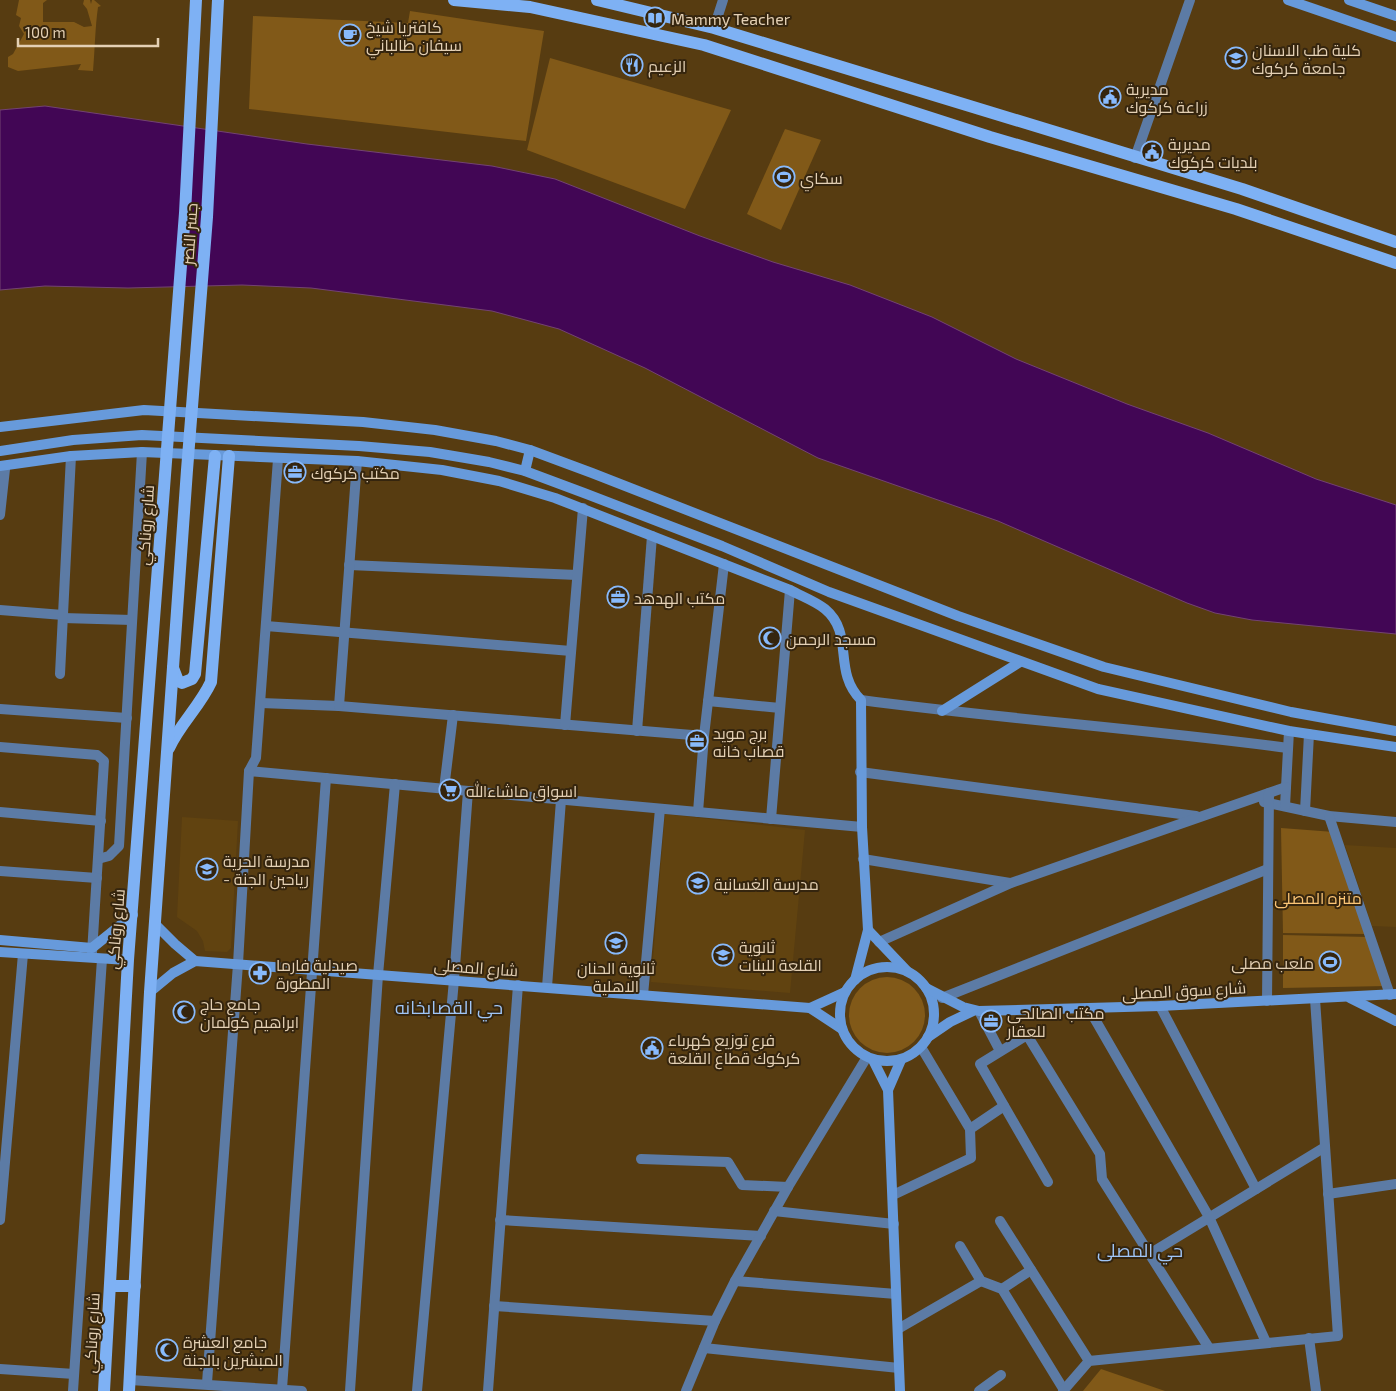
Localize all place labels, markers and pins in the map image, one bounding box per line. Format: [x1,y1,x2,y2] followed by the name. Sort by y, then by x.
[643,6,667,30] library icon: Mammy Teacher
[671,9,791,28] place label: Mammy Teacher
[366,17,462,59] place label: كافتريا شيخ سيفان طالباني
[338,23,362,47] cafe icon: كافتريا شيخ سيفان طالباني
[1252,40,1361,78] place label: كلية طب الاسنان جامعة كركوك
[1224,46,1248,70] school or university icon: كلية طب الاسنان جامعة كركوك
[620,53,644,77] restaurant icon: الزعيم
[648,56,686,78] place label: الزعيم
[1126,79,1208,117] place label: مديرية زراعة كركوك
[1098,85,1122,109] public building icon: مديرية زراعة كركوك
[1168,134,1258,172] place label: مديرية بلديات كركوك
[1140,140,1164,164] public building icon: مديرية بلديات كركوك
[772,165,796,189] sports icon: سكاي
[800,168,843,192] place label: سكاي
[283,460,307,484] office icon: مكتب كركوك
[311,463,400,483] place label: مكتب كركوك
[606,585,630,609] office icon: مكتب الهدهد
[634,588,725,609] place label: مكتب الهدهد
[758,626,782,650] mosque icon: مسجد الرحمن
[786,629,876,650] place label: مسجد الرحمن
[713,723,784,761] place label: برج مويد قصاب خانه
[685,729,709,753] office icon: برج مويد قصاب خانه
[438,778,462,802] supermarket icon: اسواق ماشاءالله
[466,781,577,802] place label: اسواق ماشاءالله
[223,851,310,890] place label: مدرسة الحرية - رياحين الجنة
[195,857,219,881] school or university icon: مدرسة الحرية - رياحين الجنة
[686,871,710,895] school or university icon: مدرسة الغسانية
[714,874,819,894] place label: مدرسة الغسانية
[604,931,628,955] school or university icon: ثانوية الحنان الاهلية
[739,937,822,975] place label: ثانوية القلعة للبنات
[711,943,735,967] school or university icon: ثانوية القلعة للبنات
[1318,950,1342,974] sports icon: ملعب مصلى
[1231,953,1314,974] place label: ملعب مصلى
[276,955,358,993] place label: صيدلية فارما المطورة
[577,958,656,996] place label: ثانوية الحنان الاهلية
[248,961,272,985] pharmacy icon: صيدلية فارما المطورة
[200,994,299,1034] place label: جامع حاج ابراهيم كولمان
[172,1000,196,1024] mosque icon: جامع حاج ابراهيم كولمان
[1006,1003,1104,1041] place label: مكتب الصالحي للعقار
[979,1009,1003,1033] office icon: مكتب الصالحي للعقار
[668,1030,800,1070] place label: فرع توزيع كهرباء كركوك قطاع القلعة
[640,1036,664,1060] public building icon: فرع توزيع كهرباء كركوك قطاع القلعة
[183,1332,283,1371] place label: جامع العشرة المبشرين بالجنة
[155,1338,179,1362] mosque icon: جامع العشرة المبشرين بالجنة

